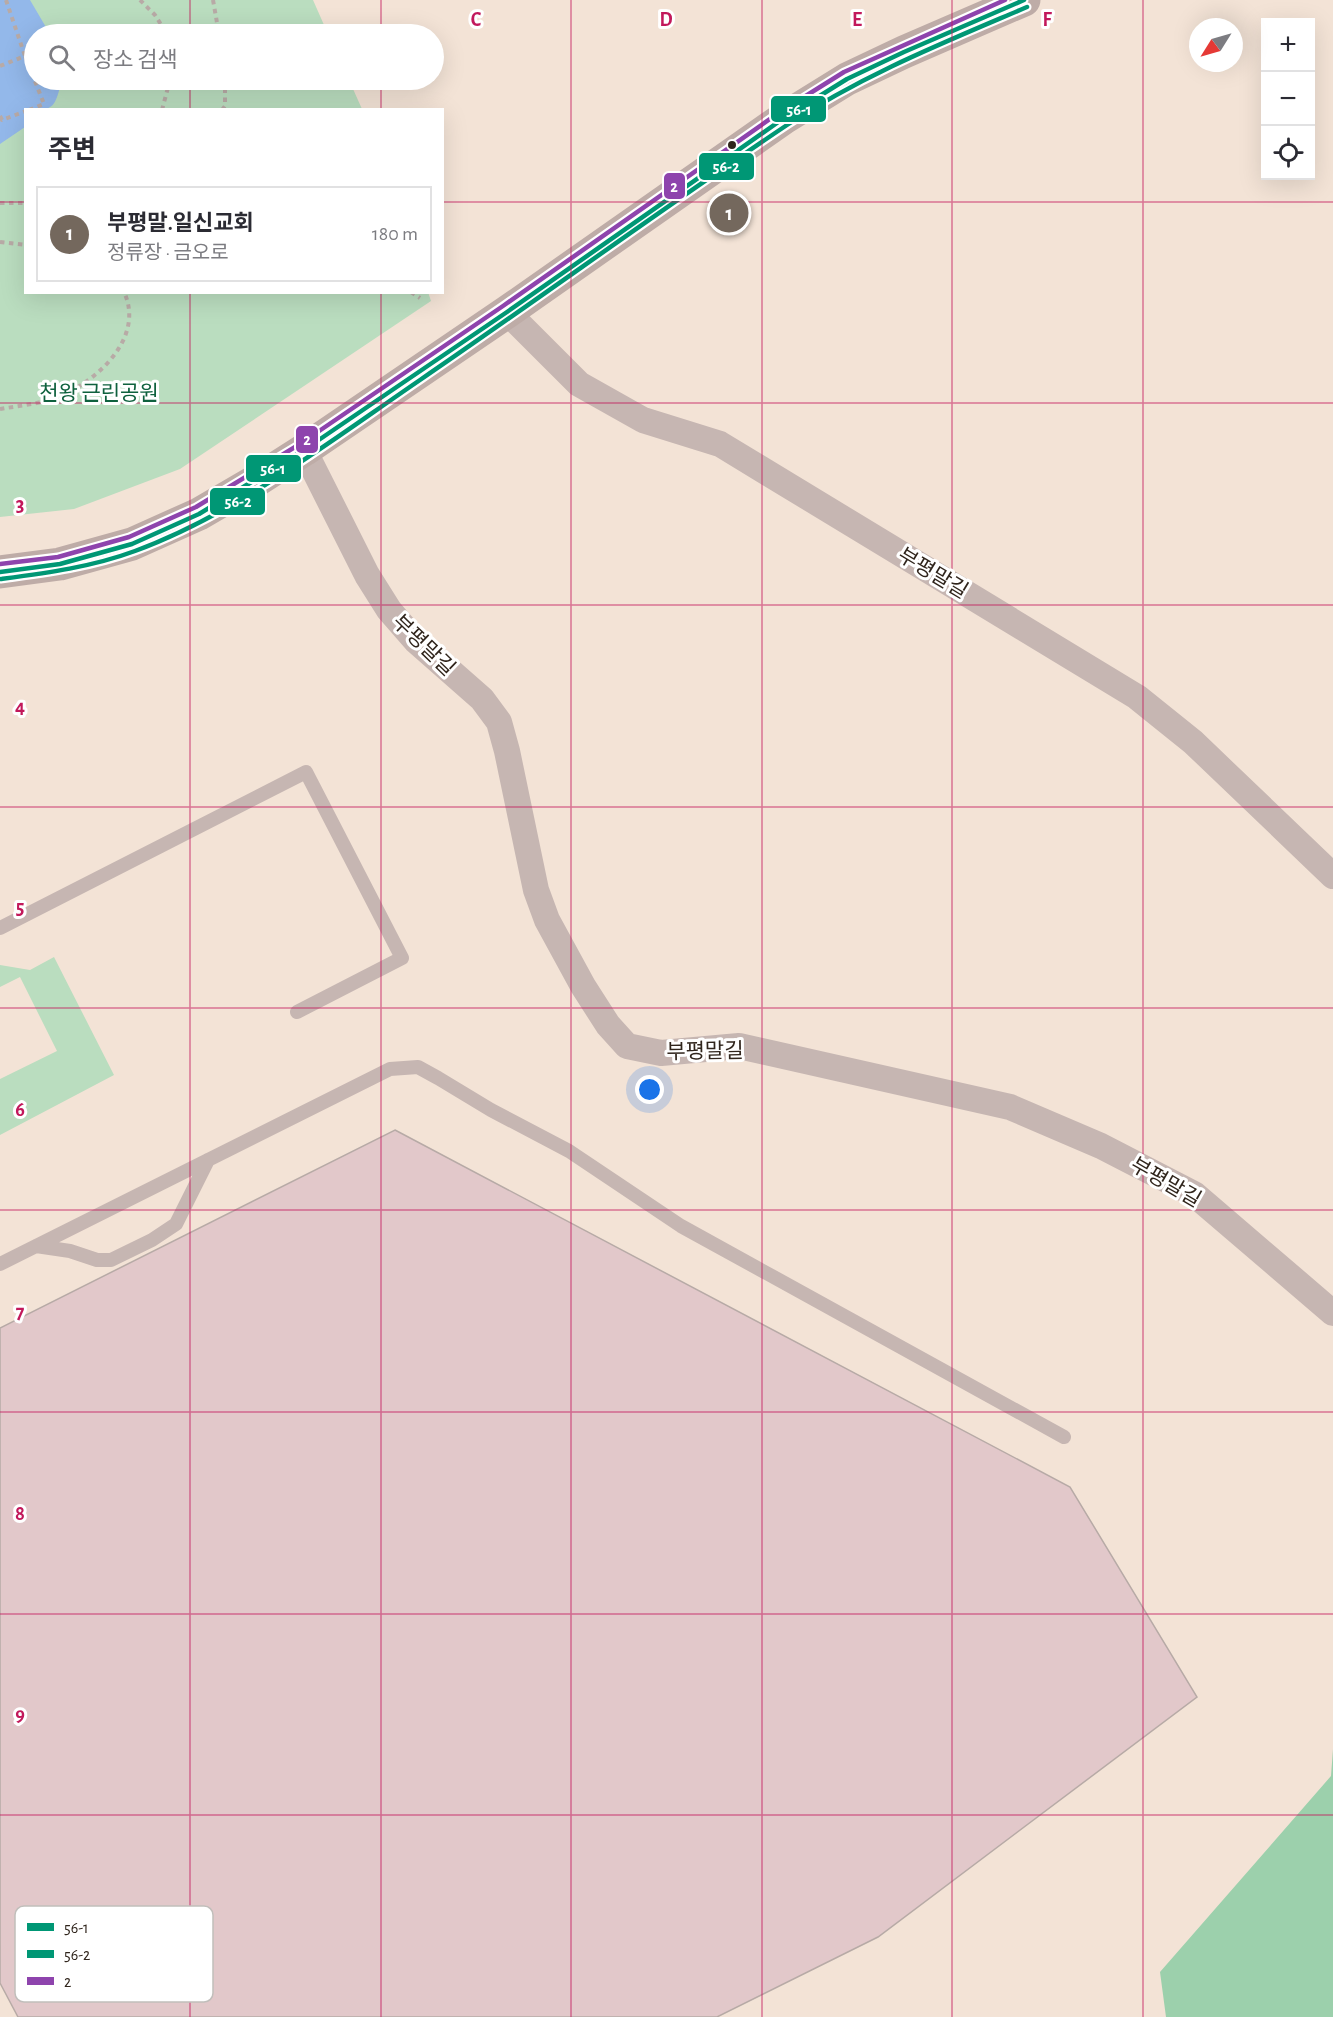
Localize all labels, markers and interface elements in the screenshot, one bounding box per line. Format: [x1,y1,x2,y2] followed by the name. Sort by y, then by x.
[471,10,482,30] text: C
[659,10,673,30] text: D
[852,10,862,30] text: E
[1042,10,1052,30] text: F
[1189,18,1243,72] north arrow
[1261,18,1315,180] map controls
[1261,18,1315,72] button: +
[24,24,444,90] search box
[45,41,78,74] icon: search
[93,49,178,71] text: 장소 검색
[1261,72,1315,126] button: −
[770,95,827,123] line badge: 56-1
[786,102,812,118] text: 56-1
[1261,126,1315,180] button: locate
[48,137,96,163] text: 주변
[726,139,738,151] unlabelled marker
[698,152,755,181] line badge: 56-2
[712,159,740,175] text: 56-2
[663,172,686,200] line badge: 2
[670,179,678,195] text: 2
[710,190,748,236] pin: 1
[107,212,254,234] text: 부평말.일신교회
[66,224,73,244] text: 1
[372,224,418,244] text: 180 m
[107,243,229,263] text: 정류장 · 금오로
[39,382,159,404] park label: 천왕 근린공원
[295,425,319,454] line badge: 2
[303,432,311,448] text: 2
[245,454,302,483] line badge: 56-1
[260,461,286,477] text: 56-1
[209,487,266,516] line badge: 56-2
[224,494,252,510] text: 56-2
[16,495,24,515] text: 3
[894,544,972,602] street label: 부평말길
[389,610,459,680] street label: 부평말길
[15,697,25,717] text: 4
[16,898,24,918] text: 5
[666,1039,744,1063] street label: 부평말길
[635,1075,664,1104] your location
[15,1100,25,1120] text: 6
[1127,1153,1205,1211] street label: 부평말길
[16,1302,25,1322] text: 7
[15,1504,25,1524] text: 8
[15,1705,25,1725] text: 9
[15,1906,213,2002] legend
[64,1920,89,1936] text: 56-1
[64,1947,90,1963] text: 56-2
[64,1974,71,1990] text: 2

